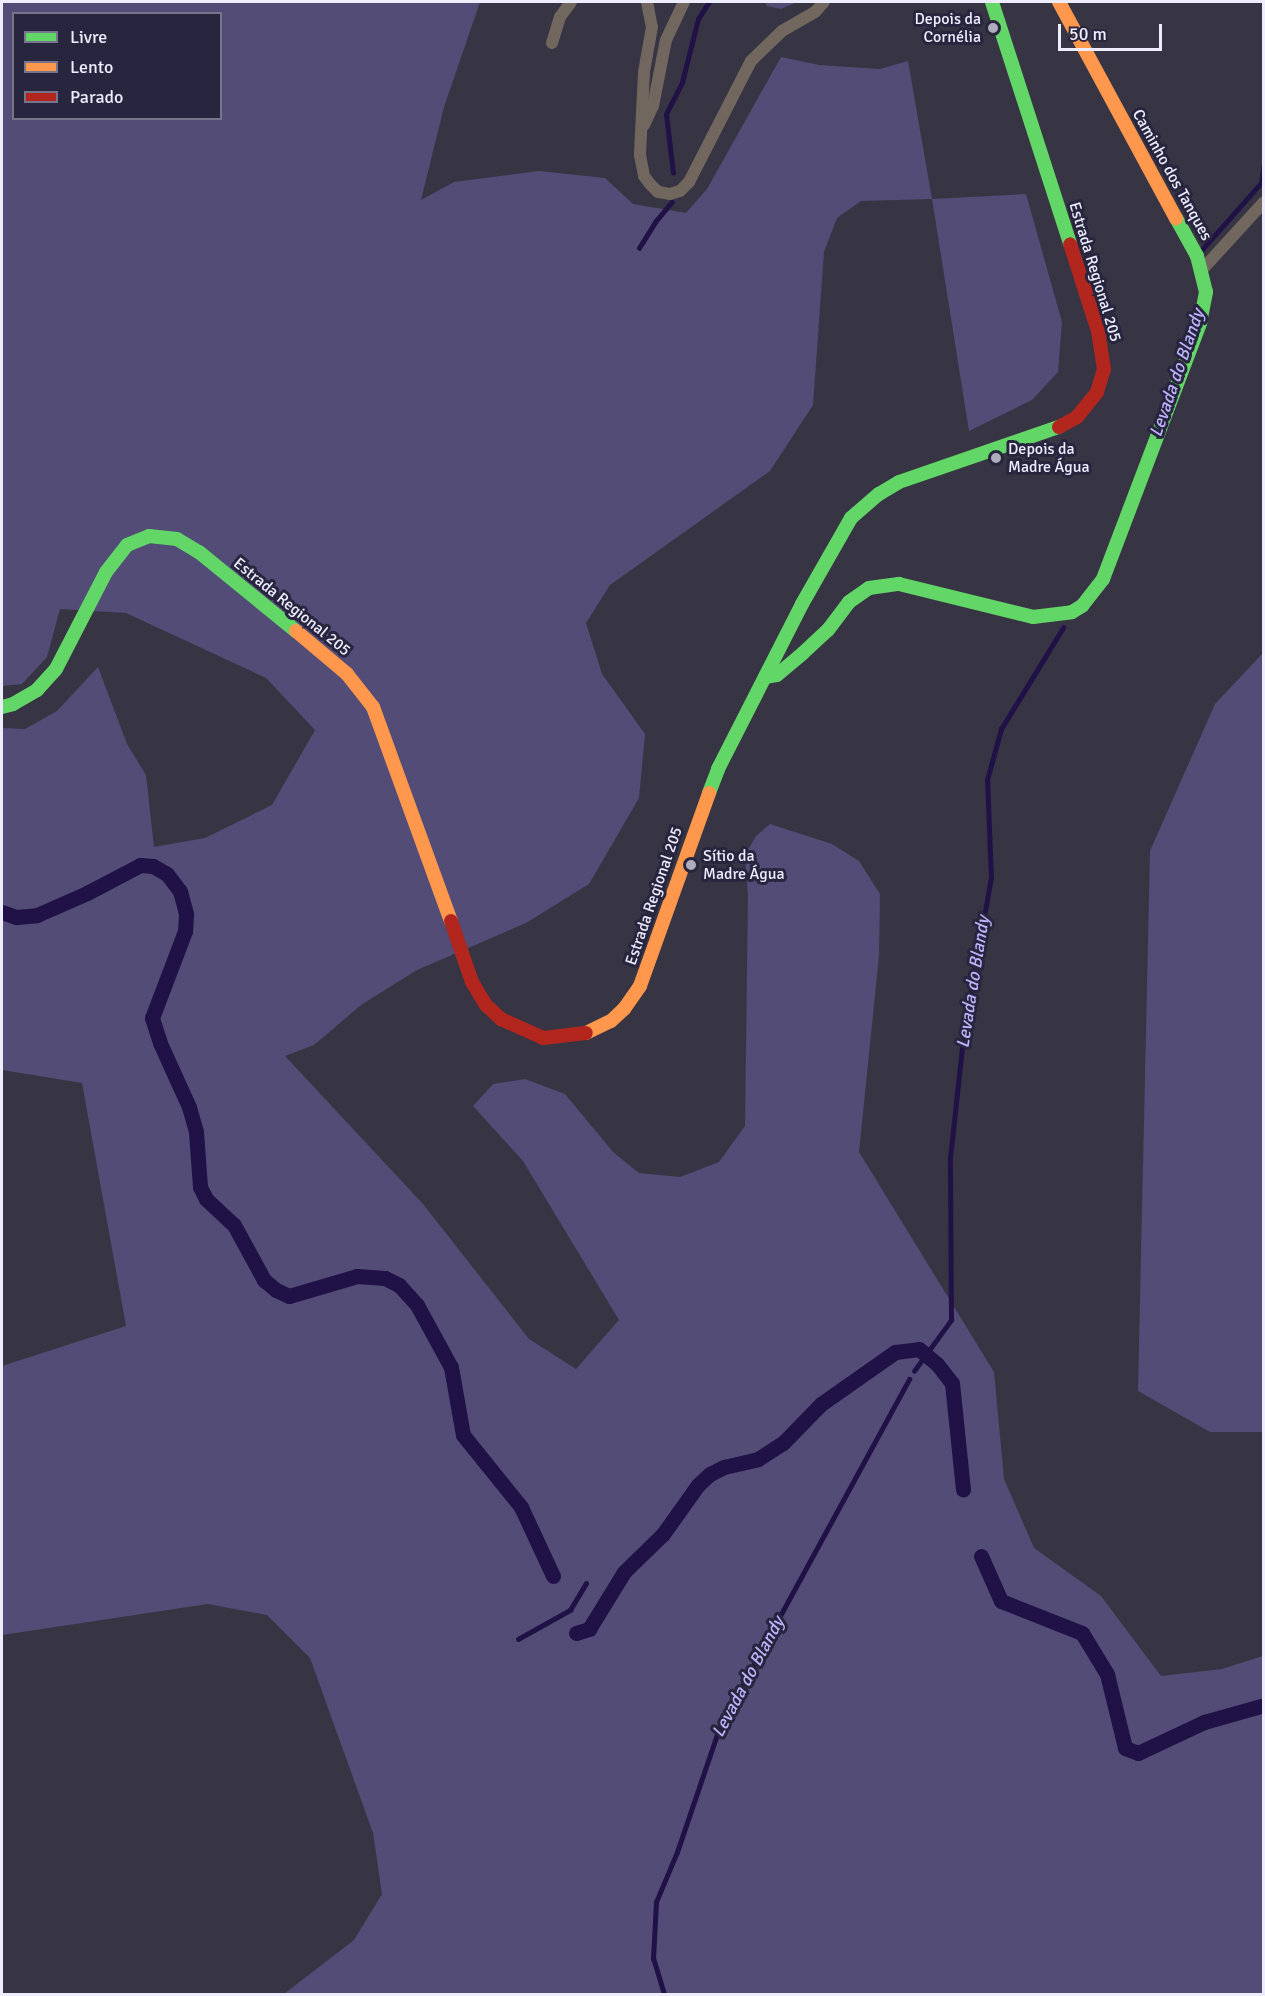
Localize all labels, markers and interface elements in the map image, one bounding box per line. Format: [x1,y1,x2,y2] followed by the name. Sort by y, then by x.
[914,9,981,47] place label: Depois da Cornélia
[12,12,222,120] legend
[1061,12,1164,50] scale bar
[986,21,1000,35] marker: Depois da Cornélia
[1069,23,1107,45] text: 50 m
[70,26,107,48] text: Livre
[70,56,113,78] text: Lento
[70,86,123,108] text: Parado
[1128,106,1216,244] street label: Caminho dos Tanques
[1065,200,1125,344] street label: Estrada Regional 205
[1145,306,1209,440] water label: Levada do Blandy
[1008,439,1090,477] place label: Depois da Madre Água
[989,451,1003,465] marker: Depois da Madre Água
[230,554,354,660] street label: Estrada Regional 205
[621,824,687,968] street label: Estrada Regional 205
[703,846,785,884] place label: Sítio da Madre Água
[684,858,698,872] marker: Sítio da Madre Água
[952,914,994,1050] water label: Levada do Blandy
[707,1613,789,1741] water label: Levada do Blandy

